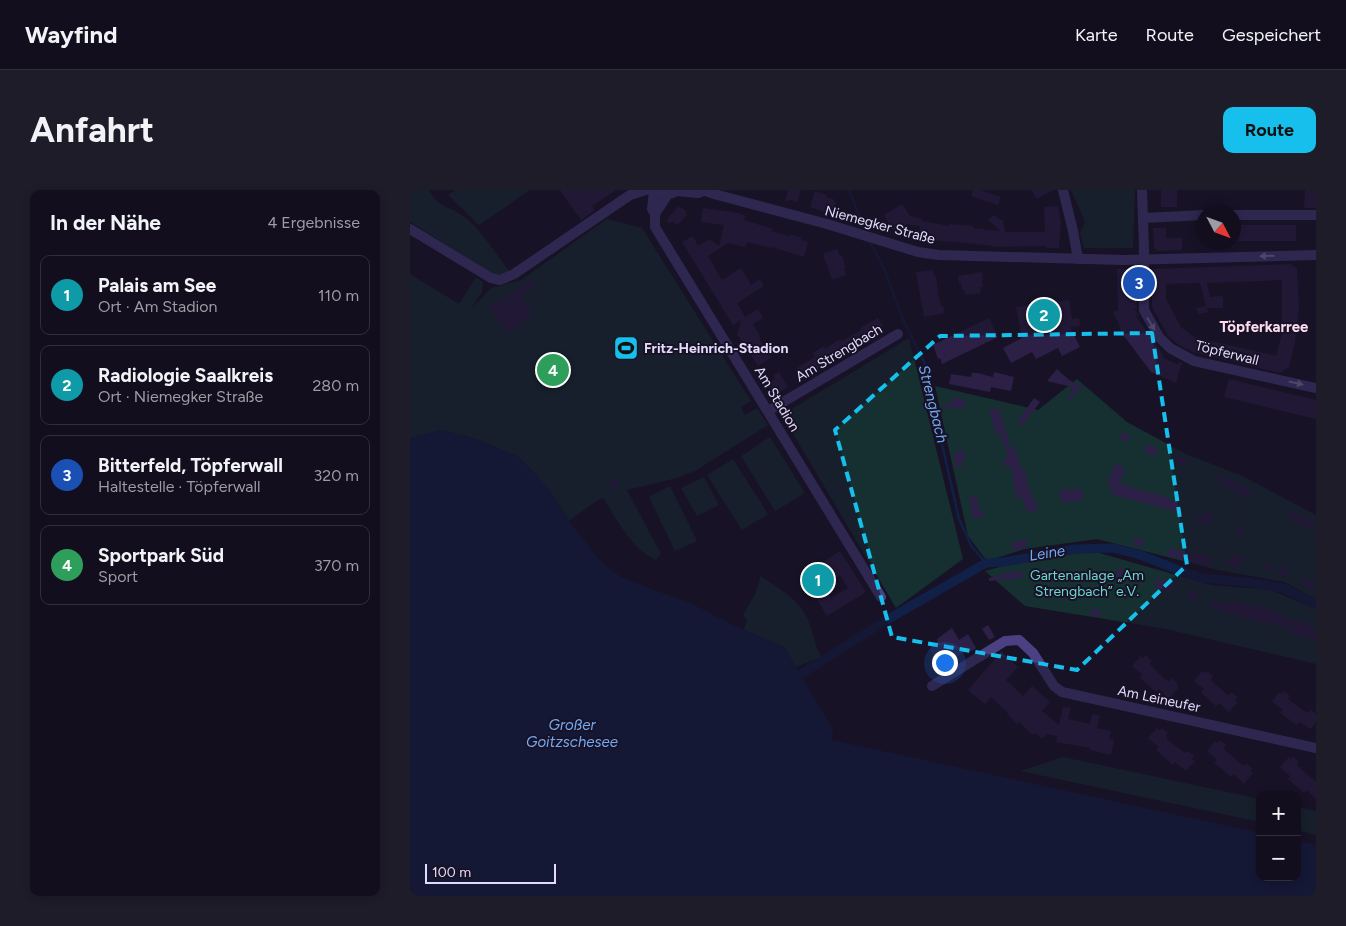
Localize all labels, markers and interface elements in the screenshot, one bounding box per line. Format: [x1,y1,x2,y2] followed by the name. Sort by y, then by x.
[25,20,118,49] text: Wayfind
[1075,24,1118,46] text: Karte
[1146,24,1194,46] text: Route
[1222,24,1321,46] text: Gespeichert
[1223,107,1316,153] button: Route
[30,109,154,151] text: Anfahrt
[823,202,937,248] street label: Niemegker Straße
[1196,205,1241,250] north arrow
[50,210,161,235] text: In der Nähe
[267,213,360,232] text: 4 Ergebnisse
[1259,252,1275,260] one-way arrow
[1123,264,1155,302] pin: 3
[98,274,216,297] text: Palais am See
[64,286,70,305] text: 1
[318,286,359,305] text: 110 m
[1028,296,1060,334] pin: 2
[98,297,218,316] text: Ort · Am Stadion
[1147,318,1156,331] one-way arrow
[1220,318,1309,336] district label: Töpferkarree
[793,320,885,385] street label: Am Strengbach
[613,335,639,361] sports icon: Fritz-Heinrich-Stadion
[1193,337,1261,369] street label: Töpferwall
[644,340,788,357] place label: Fritz-Heinrich-Stadion
[537,351,569,389] pin: 4
[751,363,803,435] street label: Am Stadion
[915,363,951,445] water label: Strengbach
[98,364,273,387] text: Radiologie Saalkreis
[62,376,72,395] text: 2
[312,376,359,395] text: 280 m
[1288,379,1304,387] one-way arrow
[98,387,263,406] text: Ort · Niemegker Straße
[98,454,283,477] text: Bitterfeld, Töpferwall
[63,466,71,485] text: 3
[314,466,359,485] text: 320 m
[98,477,261,496] text: Haltestelle · Töpferwall
[1028,541,1066,565] water label: Leine
[98,544,224,567] text: Sportpark Süd
[62,556,72,575] text: 4
[314,556,359,575] text: 370 m
[802,561,834,599] pin: 1
[98,567,138,586] text: Sport
[1030,567,1144,600] park label: Gartenanlage „Am Strengbach” e.V.
[932,650,958,676] your location
[1116,682,1202,716] street label: Am Leineufer
[526,716,618,751] water label: Großer Goitzschesee
[1256,791,1301,881] map controls
[1256,791,1301,836] button: +
[1256,836,1301,881] button: −
[425,861,556,884] scale bar
[432,864,471,881] text: 100 m

